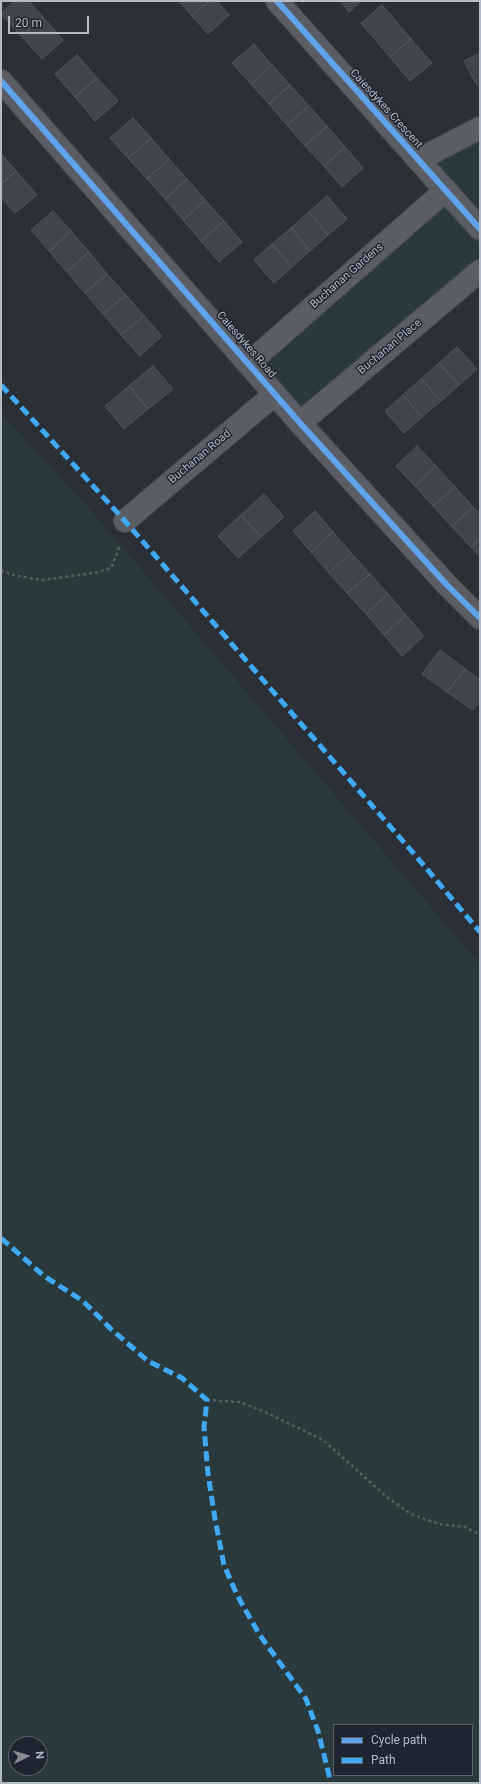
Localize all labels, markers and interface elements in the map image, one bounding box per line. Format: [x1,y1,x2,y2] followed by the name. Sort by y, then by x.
[10,8,91,34] scale bar
[15,16,42,30] text: 20 m
[347,67,425,151] street label: Caiesdykes Crescent
[308,241,386,311] street label: Buchanan Gardens
[214,309,278,381] street label: Caiesdykes Road
[356,317,424,377] street label: Buchanan Place
[166,427,234,487] street label: Buchanan Road
[333,1724,473,1776] legend
[371,1733,427,1747] text: Cycle path
[8,1736,48,1776] north arrow
[33,1751,46,1759] text: N
[371,1753,396,1767] text: Path

